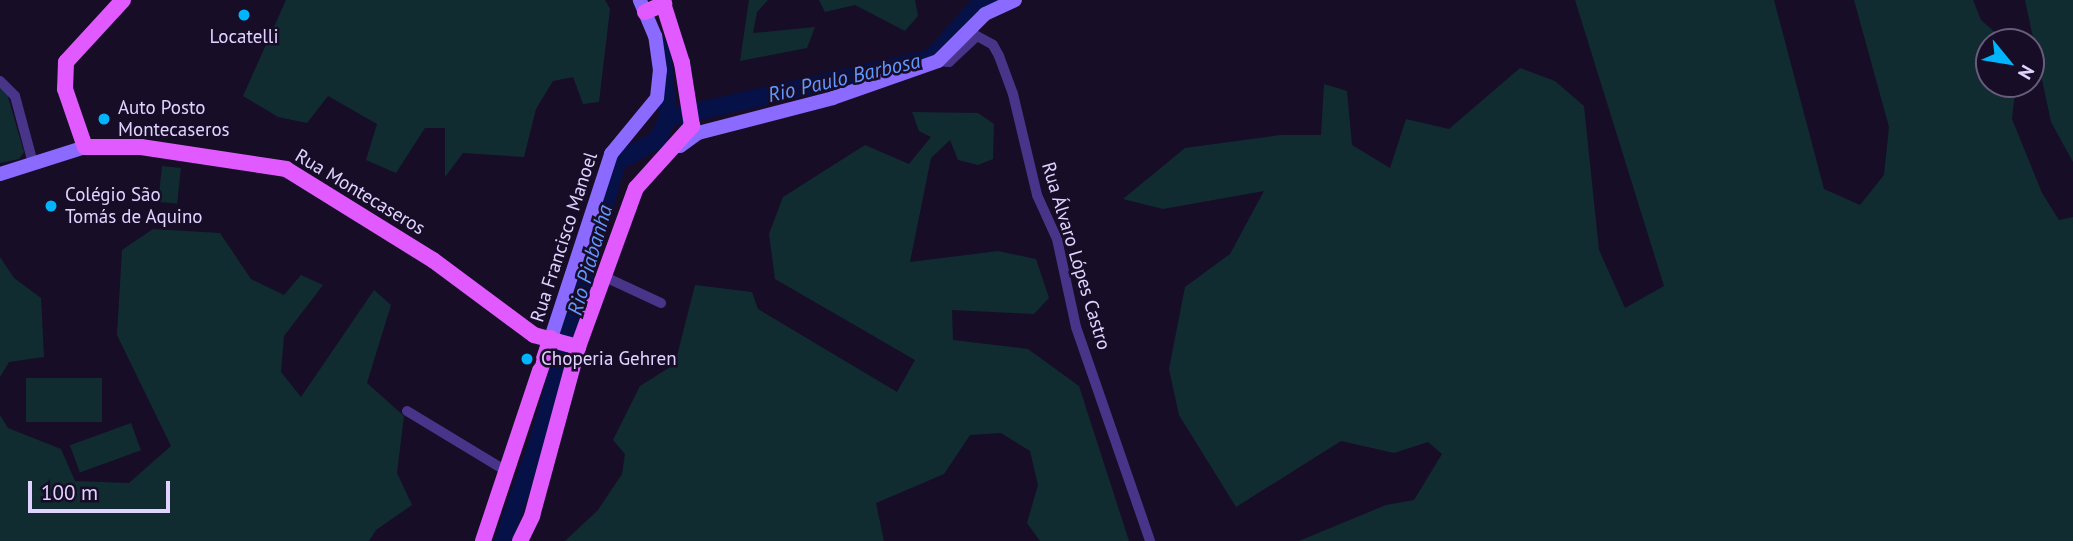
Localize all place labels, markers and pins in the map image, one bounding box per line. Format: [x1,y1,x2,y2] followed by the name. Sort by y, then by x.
[236,7,252,23] marker: Locatelli
[210,26,278,48] place label: Locatelli
[118,97,230,141] place label: Auto Posto Montecaseros
[96,111,112,127] marker: Auto Posto Montecaseros
[65,184,203,228] place label: Colégio São Tomás de Aquino
[43,198,59,214] marker: Colégio São Tomás de Aquino
[541,348,677,370] place label: Choperia Gehren
[519,351,535,367] marker: Choperia Gehren

